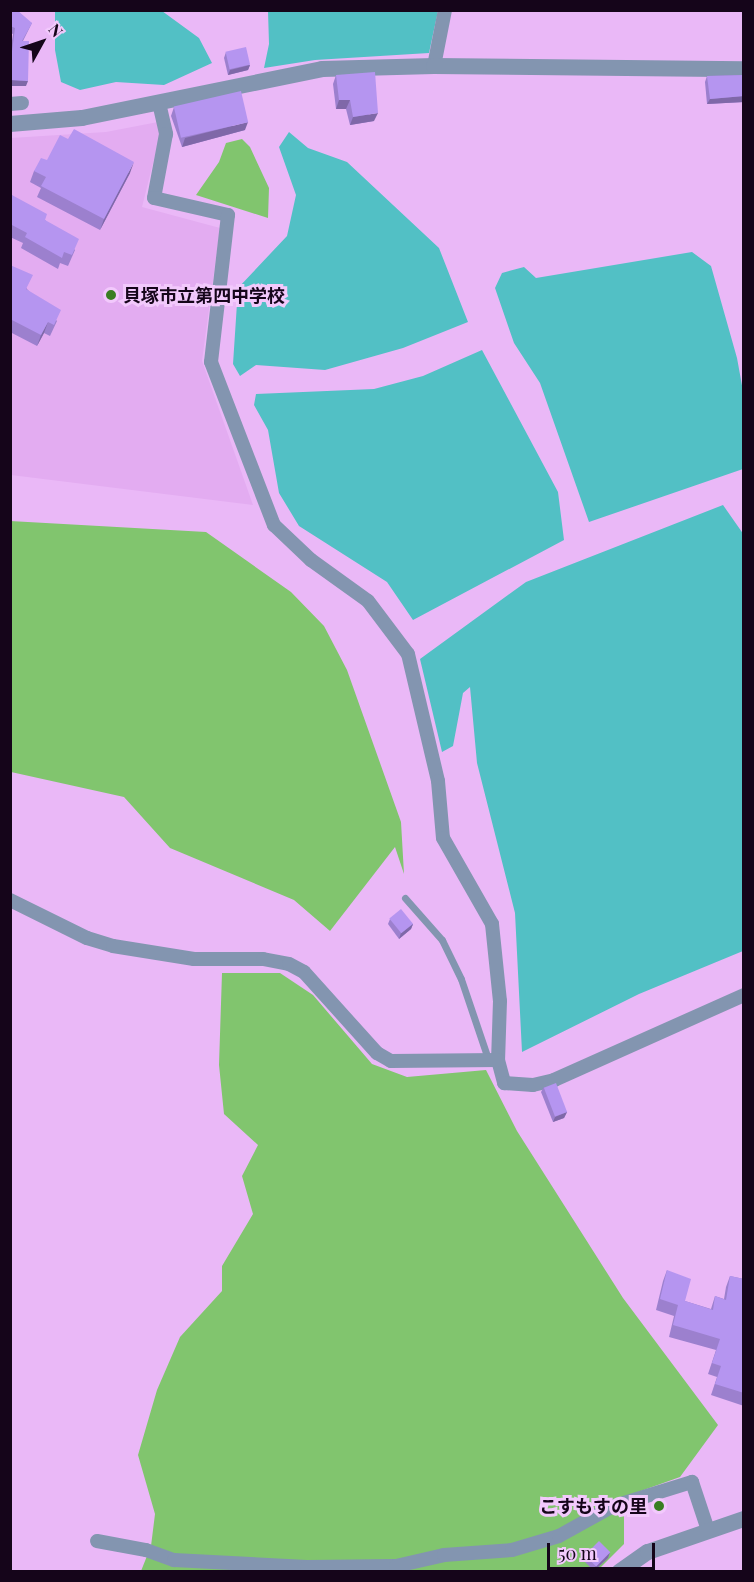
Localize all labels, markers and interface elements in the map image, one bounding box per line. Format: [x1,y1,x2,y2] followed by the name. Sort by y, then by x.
[12,12,72,72] north arrow
[44,19,68,41] text: N
[123,284,285,306] place label: 貝塚市立第四中学校
[104,288,118,302] marker: 貝塚市立第四中学校
[539,1495,647,1517] place label: こすもすの里
[652,1499,666,1513] marker: こすもすの里
[550,1531,658,1569] scale bar
[558,1541,597,1565] text: 50 m

